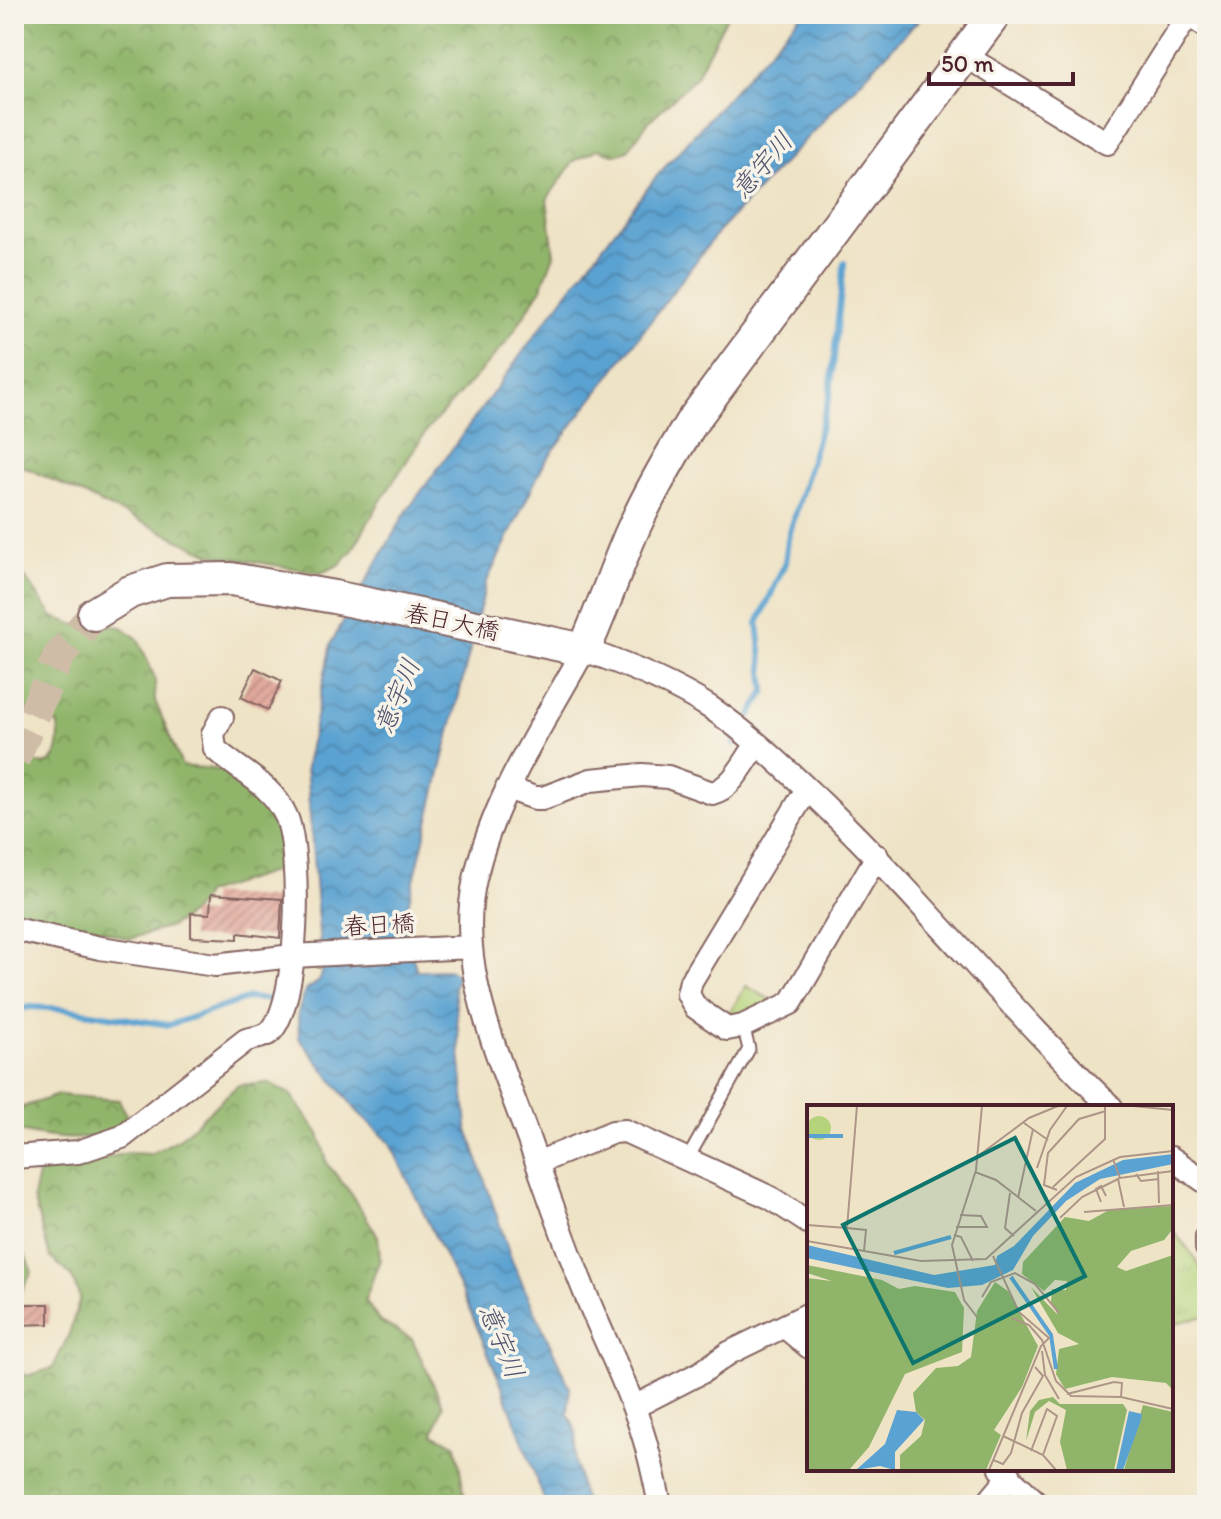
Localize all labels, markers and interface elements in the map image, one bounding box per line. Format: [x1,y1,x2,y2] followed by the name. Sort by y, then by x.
[929,36,1073,86] scale bar
[941,49,994,78] text: 50 m
[724,125,800,205] water label: 意宇川
[402,597,502,646] street label: 春日大橋
[367,654,427,738] water label: 意宇川
[342,908,416,941] street label: 春日橋
[807,1105,1173,1471] inset map
[473,1299,531,1383] water label: 意宇川

